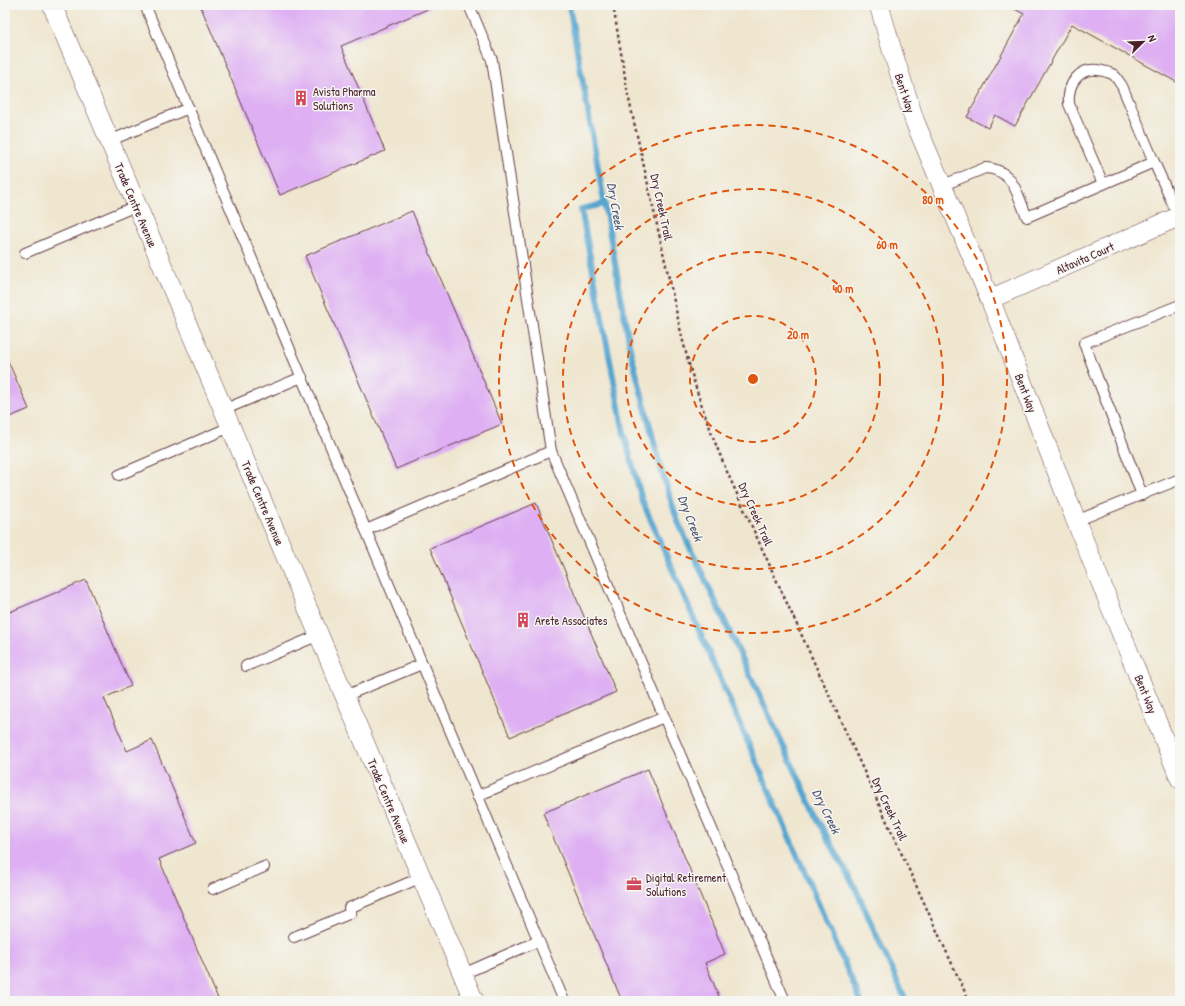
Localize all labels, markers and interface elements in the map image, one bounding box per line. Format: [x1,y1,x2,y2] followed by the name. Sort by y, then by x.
[1123,22,1163,62] north arrow
[1145,33,1160,44] text: N
[891,71,919,115] street label: Bent Way
[313,83,376,114] place label: Avista Pharma Solutions
[292,89,310,107] building icon: Avista Pharma Solutions
[110,160,162,250] street label: Trade Centre Avenue
[647,172,677,243] street label: Dry Creek Trail
[603,181,629,233] water label: Dry Creek
[922,191,944,208] text: 80 m
[876,236,898,253] text: 60 m
[1053,237,1118,278] street label: Altavita Court
[833,280,853,297] text: 40 m
[787,326,809,343] text: 20 m
[1011,371,1041,415] street label: Bent Way
[746,372,760,386] centre of rings
[237,458,289,548] street label: Trade Centre Avenue
[735,480,778,549] street label: Dry Creek Trail
[674,493,708,545] water label: Dry Creek
[514,611,532,629] building icon: Arete Associates
[535,612,608,629] place label: Arete Associates
[1131,672,1161,716] street label: Bent Way
[363,756,415,846] street label: Trade Centre Avenue
[868,775,912,844] street label: Dry Creek Trail
[808,786,846,838] water label: Dry Creek
[646,869,727,900] place label: Digital Retirement Solutions
[625,875,643,893] office icon: Digital Retirement Solutions

